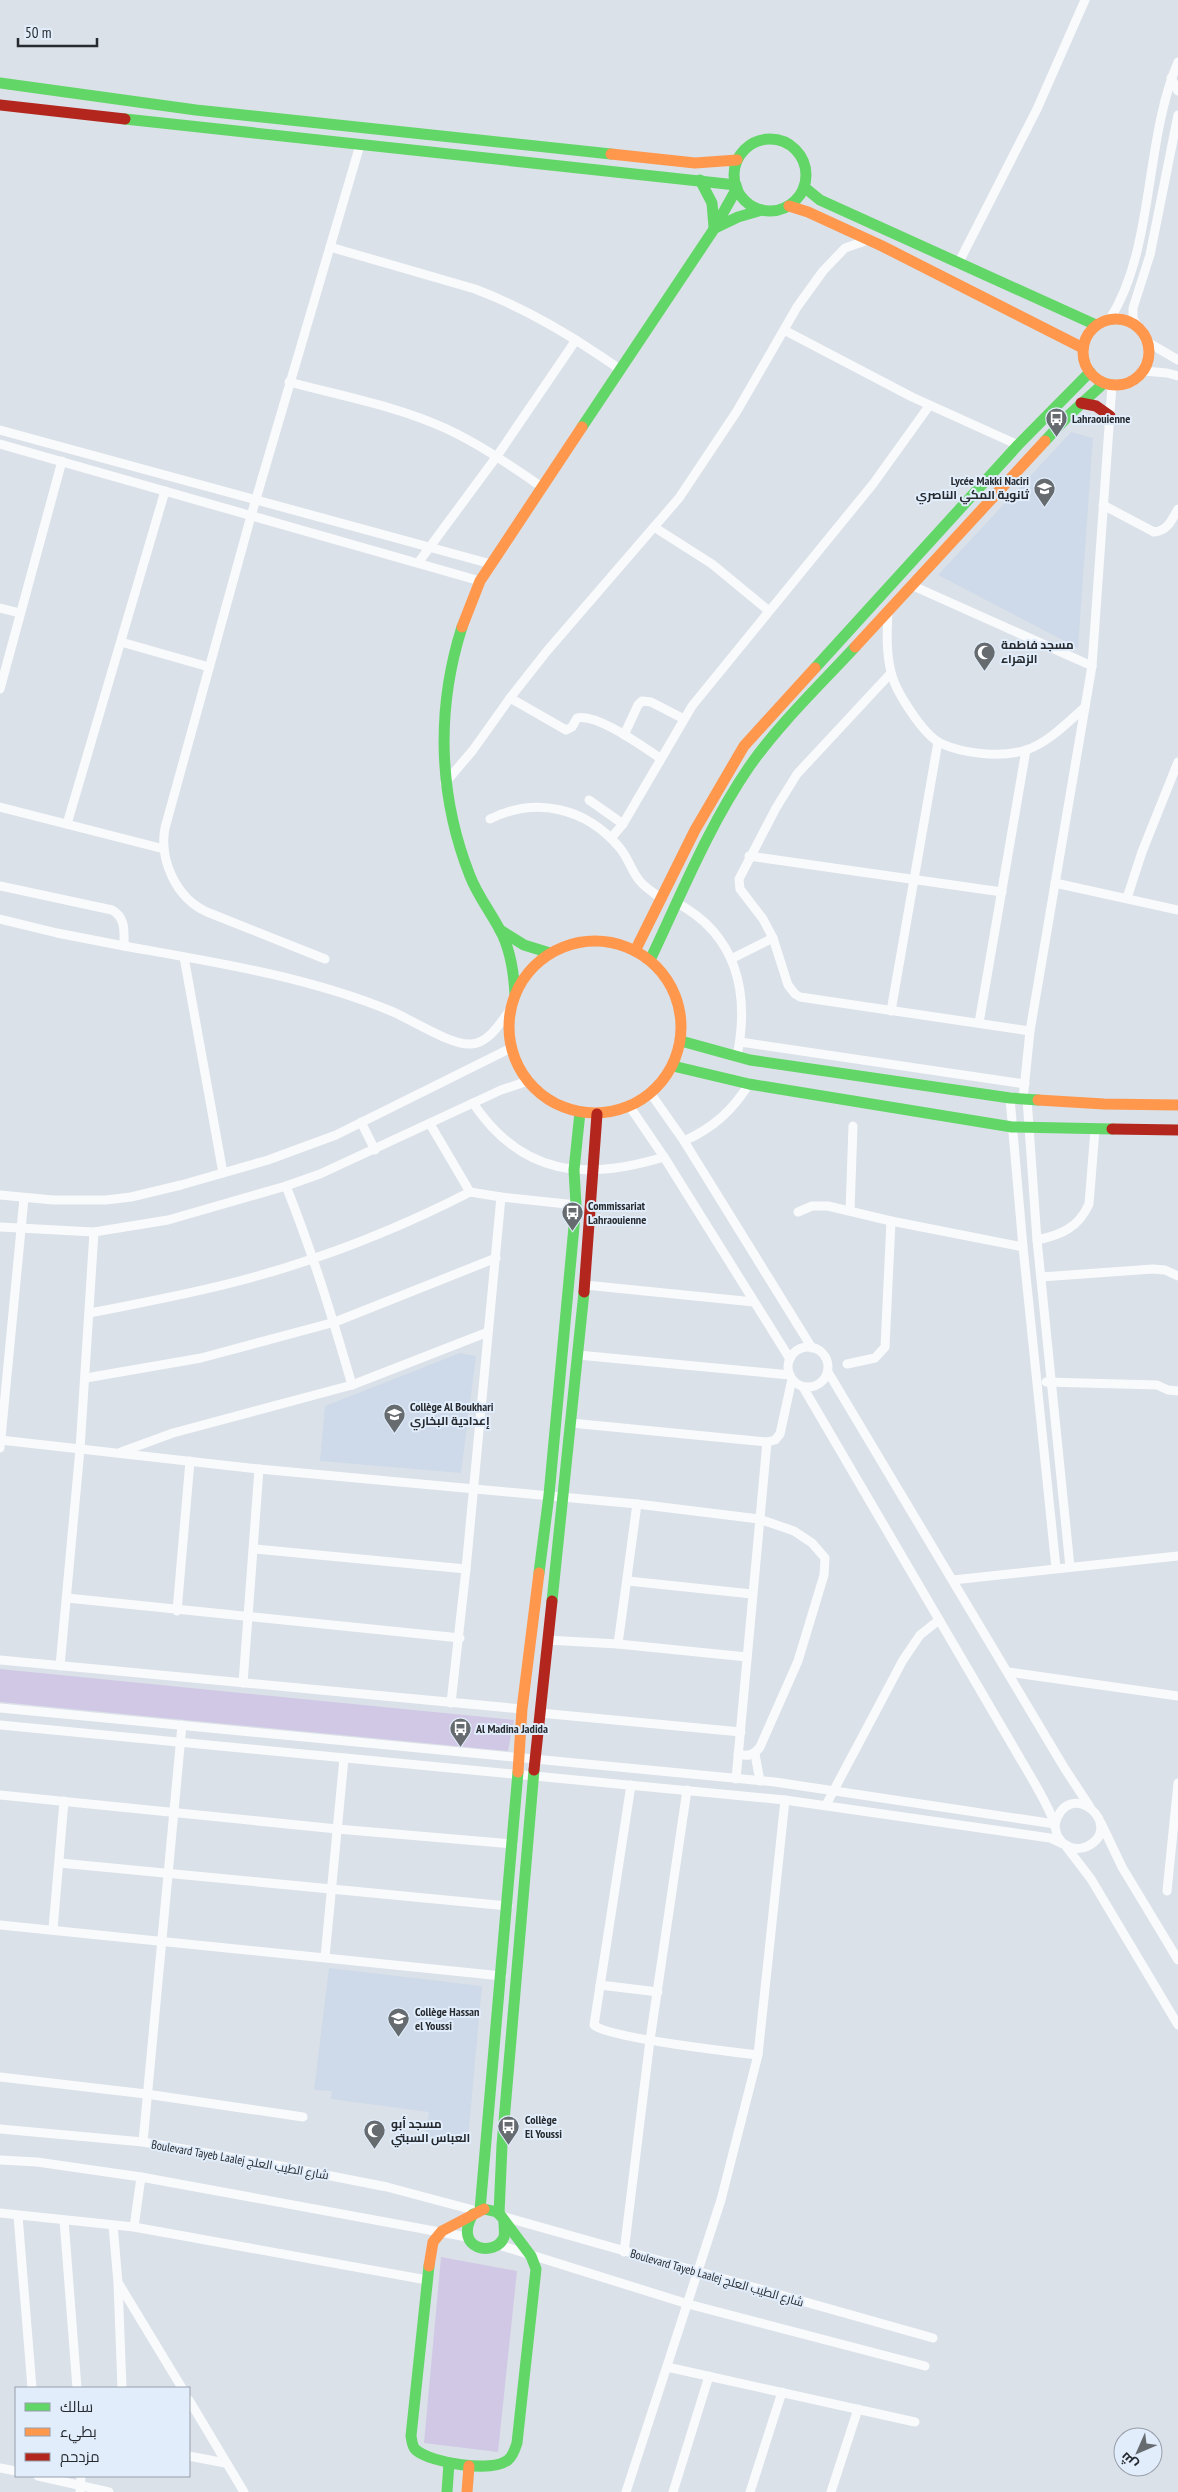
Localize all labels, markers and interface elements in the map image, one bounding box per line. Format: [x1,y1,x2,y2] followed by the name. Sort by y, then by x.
[18,15,96,47] scale bar
[25,23,51,42] text: 50 m
[1044,407,1068,438] bus stop icon: Lahraouienne
[1072,411,1130,426] place label: Lahraouienne
[916,473,1030,505] place label: Lycée Makki Naciri ثانوية المكي الناصري
[1033,476,1057,507] school or university icon: Lycée Makki Naciri ثانوية المكي الناصري
[1001,637,1074,667] place label: مسجد فاطمة الزهراء
[973,640,997,671] mosque icon: مسجد فاطمة الزهراء
[588,1198,646,1227] place label: Commissariat Lahraouienne
[560,1201,584,1232] bus stop icon: Commissariat Lahraouienne
[410,1399,494,1431] place label: Collège Al Boukhari إعدادية البخاري
[382,1402,406,1433] school or university icon: Collège Al Boukhari إعدادية البخاري
[448,1717,472,1748] bus stop icon: Al Madina Jadida
[475,1721,548,1736] place label: Al Madina Jadida
[415,2004,479,2033] place label: Collège Hassan el Youssi
[387,2007,411,2038] school or university icon: Collège Hassan el Youssi
[525,2112,562,2141] place label: Collège El Youssi
[497,2115,521,2146] bus stop icon: Collège El Youssi
[391,2116,470,2148] place label: مسجد أبو العباس السبتي
[363,2119,387,2150] mosque icon: مسجد أبو العباس السبتي
[150,2136,330,2184] street label: Boulevard Tayeb Laalej شارع الطيب العلج
[628,2246,806,2311] street label: Boulevard Tayeb Laalej شارع الطيب العلج
[15,2387,190,2477] legend
[60,2397,93,2416] text: سالك
[60,2422,97,2444] text: بطيء
[1113,2427,1163,2477] north arrow
[60,2447,100,2467] text: مزدحم
[1116,2448,1142,2474] text: ش

